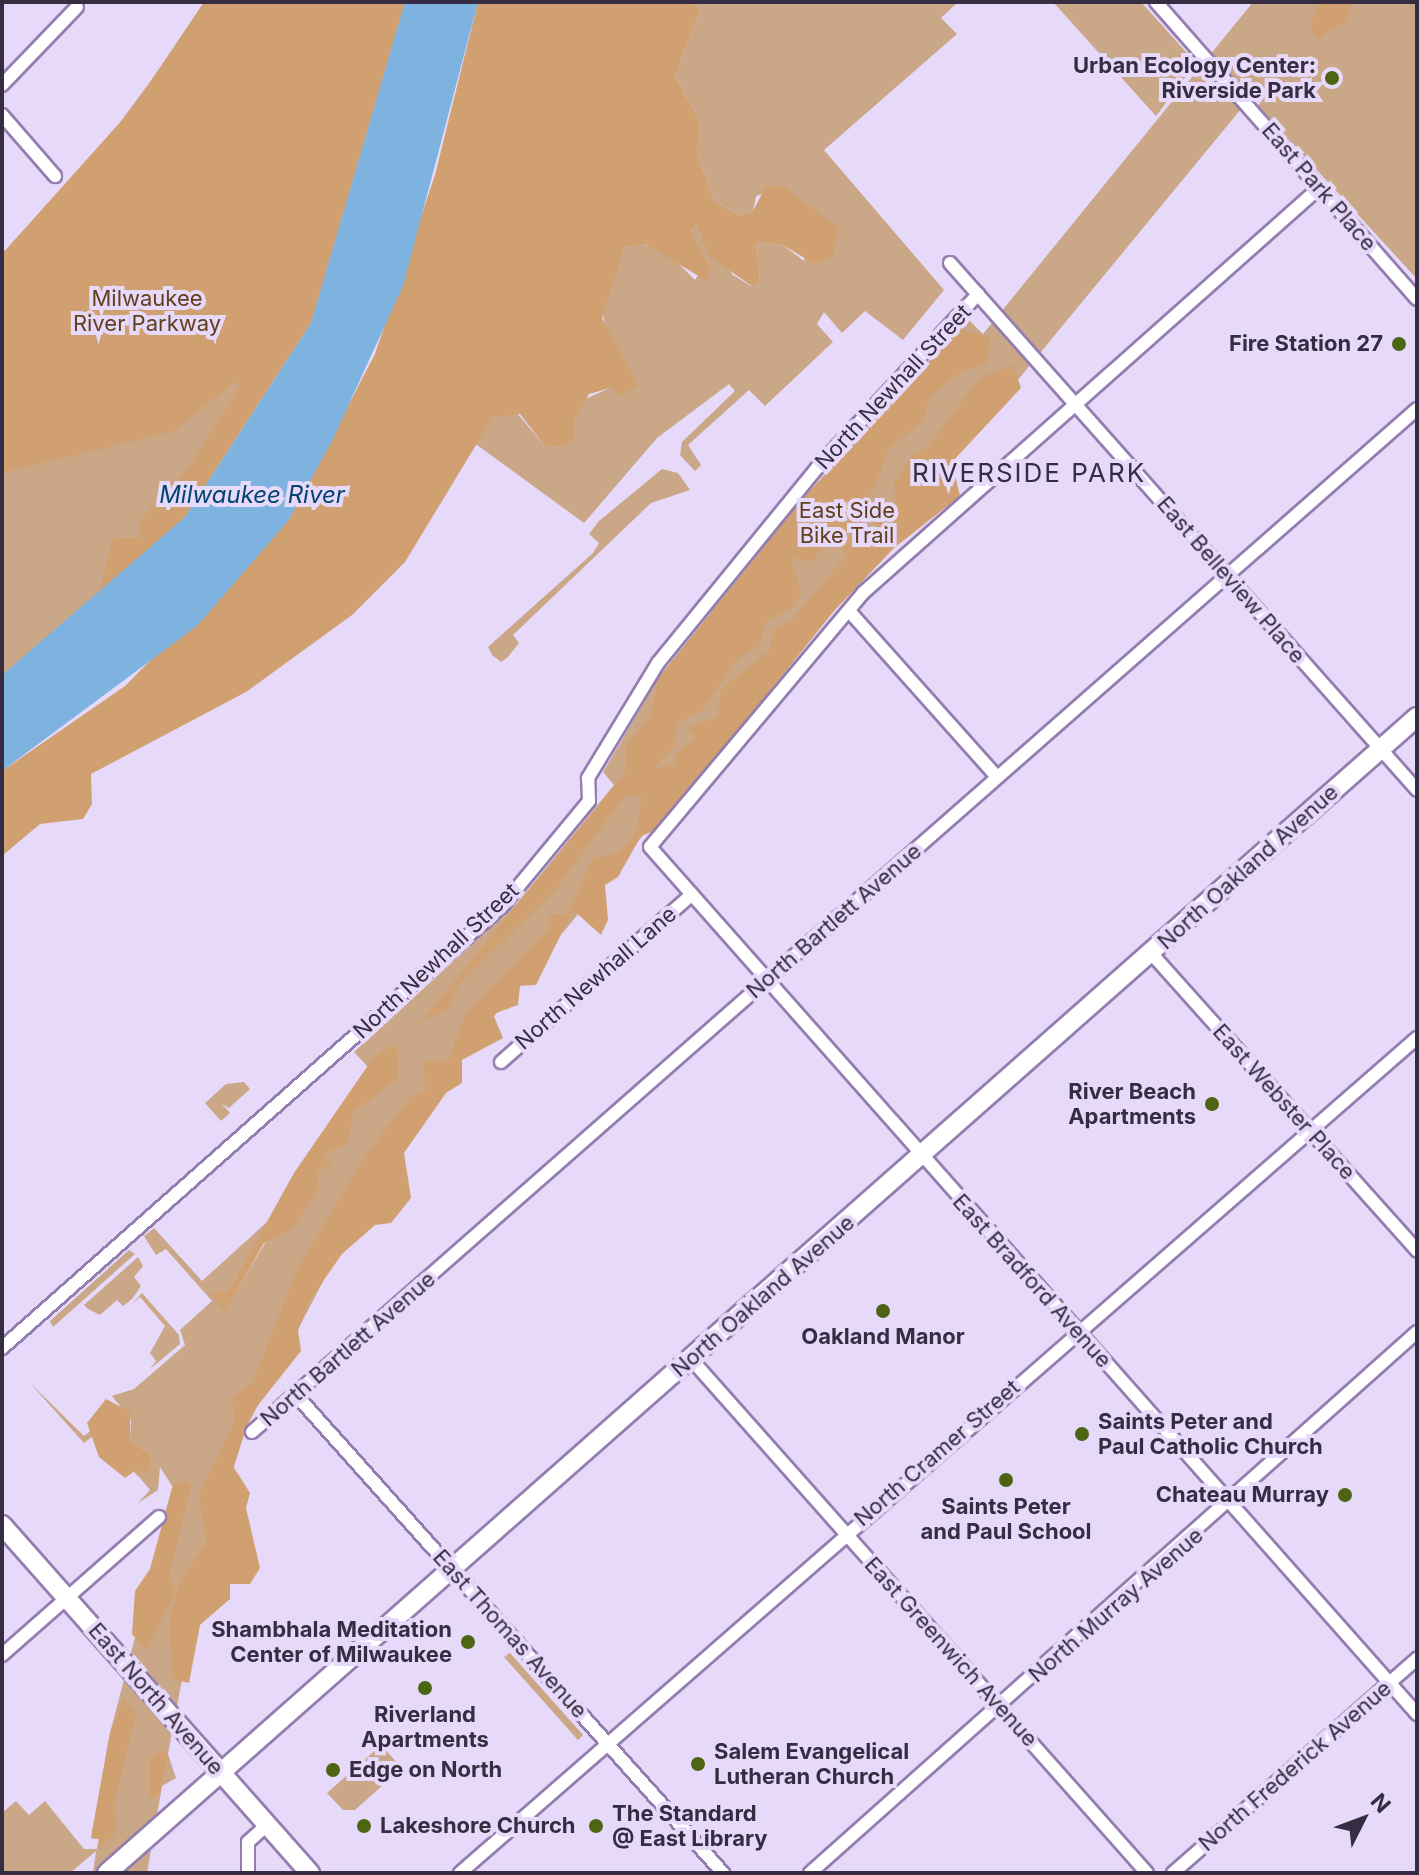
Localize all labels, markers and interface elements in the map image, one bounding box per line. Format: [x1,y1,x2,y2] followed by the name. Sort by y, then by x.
[1073,52,1316,104] place label: Urban Ecology Center: Riverside Park
[1323,69,1341,87] marker: Urban Ecology Center: Riverside Park
[1256,118,1382,256] street label: East Park Place
[73,285,221,336] park label: Milwaukee River Parkway
[810,299,976,475] street label: North Newhall Street
[1229,331,1383,357] place label: Fire Station 27
[1390,335,1408,353] marker: Fire Station 27
[912,457,1146,489] district label: RIVERSIDE PARK
[159,481,345,509] water label: Milwaukee River
[1151,491,1311,669] street label: East Belleview Place
[799,497,895,548] park label: East Side Bike Trail
[1152,779,1344,955] street label: North Oakland Avenue
[741,838,927,1004] street label: North Bartlett Avenue
[348,878,524,1044] street label: North Newhall Street
[510,901,682,1055] street label: North Newhall Lane
[1207,1019,1361,1185] street label: East Webster Place
[1068,1078,1196,1130] place label: River Beach Apartments
[1203,1095,1221,1113] marker: River Beach Apartments
[947,1189,1117,1373] street label: East Bradford Avenue
[666,1209,860,1383] street label: North Oakland Avenue
[255,1266,441,1432] street label: North Bartlett Avenue
[874,1302,892,1320] marker: Oakland Manor
[801,1324,965,1350] place label: Oakland Manor
[849,1374,1025,1532] street label: North Cramer Street
[1098,1408,1323,1460] place label: Saints Peter and Paul Catholic Church
[1073,1425,1091,1443] marker: Saints Peter and Paul Catholic Church
[997,1471,1015,1489] marker: Saints Peter and Paul School
[1156,1482,1329,1508] place label: Chateau Murray
[1336,1486,1354,1504] marker: Chateau Murray
[920,1493,1092,1544] place label: Saints Peter and Paul School
[1023,1522,1209,1688] street label: North Murray Avenue
[427,1544,593,1724] street label: East Thomas Avenue
[859,1552,1043,1752] street label: East Greenwich Avenue
[211,1616,452,1668] place label: Shambhala Meditation Center of Milwaukee
[83,1618,229,1780] street label: East North Avenue
[459,1633,477,1651] marker: Shambhala Meditation Center of Milwaukee
[1193,1675,1397,1857] street label: North Frederick Avenue
[416,1679,434,1697] marker: Riverland Apartments
[361,1701,489,1752] place label: Riverland Apartments
[714,1738,909,1790] place label: Salem Evangelical Lutheran Church
[689,1755,707,1773] marker: Salem Evangelical Lutheran Church
[349,1757,502,1783] place label: Edge on North
[324,1761,342,1779] marker: Edge on North
[1323,1779,1403,1859] north arrow
[612,1800,768,1852] place label: The Standard @ East Library
[380,1813,576,1839] place label: Lakeshore Church
[355,1817,373,1835] marker: Lakeshore Church
[587,1817,605,1835] marker: The Standard @ East Library

